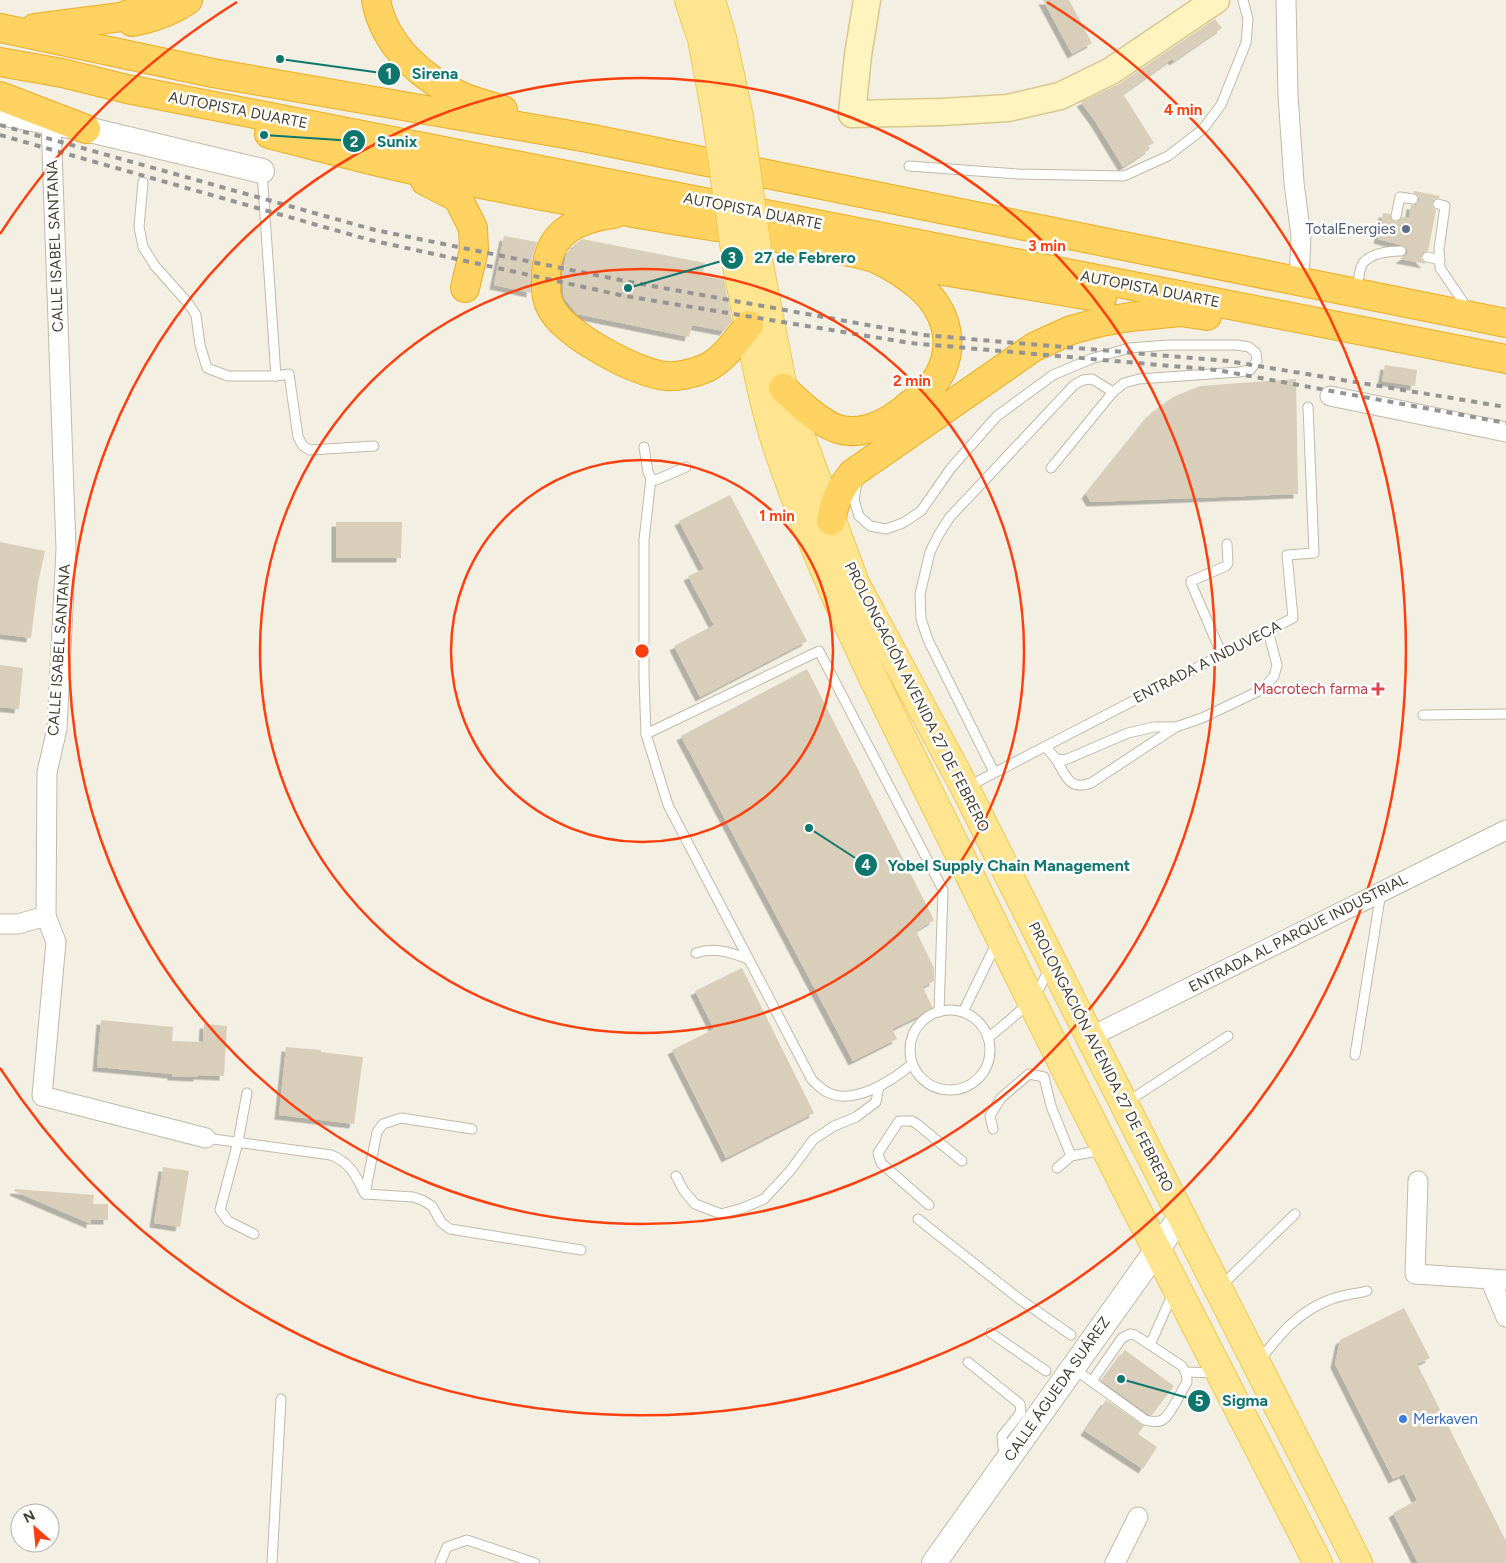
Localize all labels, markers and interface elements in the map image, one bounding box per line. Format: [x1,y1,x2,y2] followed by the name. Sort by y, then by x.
[377,58,468,89] callout: Sirena
[412,64,458,83] text: Sirena
[386,65,392,83] text: 1
[167,88,309,132] street label: AUTOPISTA DUARTE
[1164,101,1202,119] text: 4 min
[342,126,428,157] callout: Sunix
[377,132,418,151] text: Sunix
[350,133,359,151] text: 2
[43,160,67,332] street label: CALLE ISABEL SANTANA
[682,189,824,233] street label: AUTOPISTA DUARTE
[1305,220,1396,238] place label: TotalEnergies
[1400,223,1412,235] marker: TotalEnergies
[1028,237,1066,255] text: 3 min
[719,242,866,273] callout: 27 de Febrero
[754,248,856,267] text: 27 de Febrero
[728,249,736,267] text: 3
[1079,267,1221,311] street label: AUTOPISTA DUARTE
[893,372,931,390] text: 2 min
[759,507,795,525] text: 1 min
[841,559,993,835] street label: PROLONGACIÓN AVENIDA 27 DE FEBRERO
[44,563,74,737] street label: CALLE ISABEL SANTANA
[1130,617,1284,707] street label: ENTRADA A INDUVECA
[633,642,651,660] centre of rings
[1253,680,1368,698] place label: Macrotech farma
[1372,683,1384,695] marker: Macrotech farma
[853,850,1141,881] callout: Yobel Supply Chain Management
[861,856,871,874] text: 4
[888,856,1130,875] text: Yobel Supply Chain Management
[1186,870,1410,996] street label: ENTRADA AL PARQUE INDUSTRIAL
[1025,919,1177,1195] street label: PROLONGACIÓN AVENIDA 27 DE FEBRERO
[1000,1313,1114,1465] street label: CALLE ÁGUEDA SUÁREZ
[1187,1385,1278,1416] callout: Sigma
[1222,1391,1268,1410] text: Sigma
[1195,1392,1204,1410] text: 5
[1413,1410,1478,1428] place label: Merkaven
[1397,1413,1409,1425] marker: Merkaven
[10,1503,60,1553] north arrow
[21,1507,38,1527] text: N

